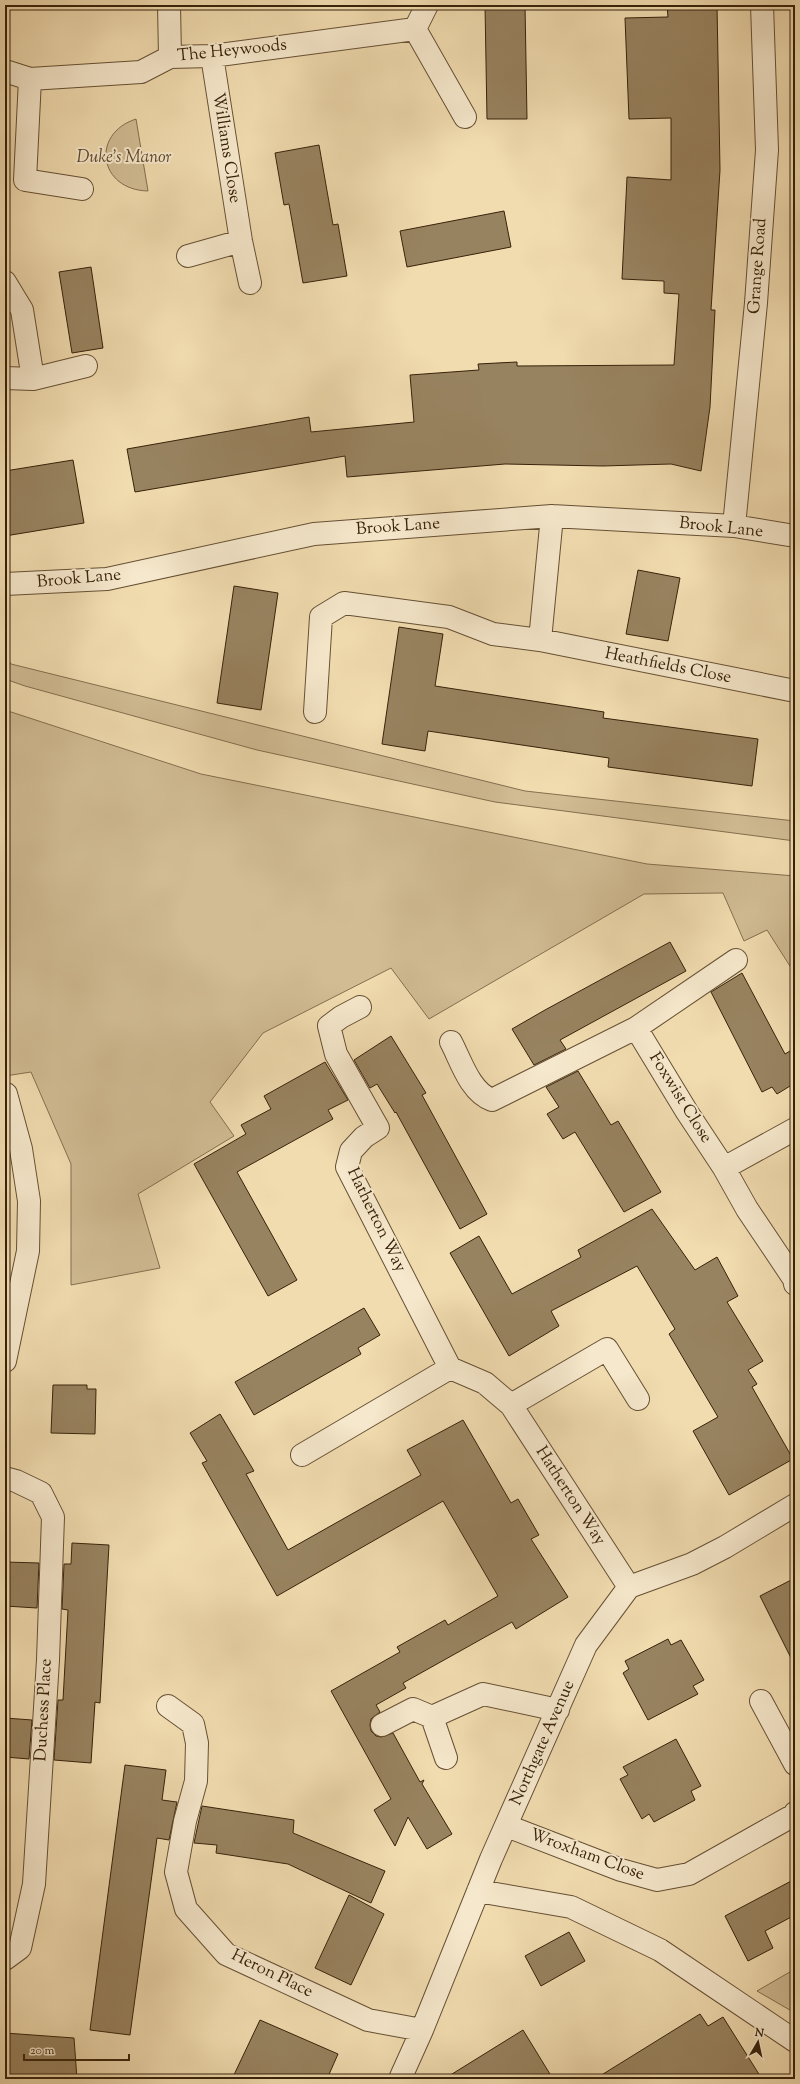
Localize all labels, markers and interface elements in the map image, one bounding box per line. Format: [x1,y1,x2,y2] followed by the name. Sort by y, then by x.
[176,33,288,69] street label: The Heywoods
[205,91,247,205] street label: Williams Close
[76,146,172,170] park label: Duke's Manor
[743,217,773,315] street label: Grange Road
[355,512,441,542] street label: Brook Lane
[678,512,764,544] street label: Brook Lane
[36,563,122,595] street label: Brook Lane
[603,642,733,690] street label: Heathfields Close
[643,1048,718,1148] street label: Foxwist Close
[340,1164,412,1277] street label: Hatherton Way
[529,1442,611,1551] street label: Hatherton Way
[29,1658,59,1762] street label: Duchess Place
[505,1677,581,1809] street label: Northgate Avenue
[526,1823,648,1887] street label: Wroxham Close
[227,1944,317,2004] street label: Heron Place
[738,2022,778,2062] north arrow
[753,2024,765,2042] text: N
[24,2036,129,2062] scale bar
[30,2042,55,2060] text: 20 m

